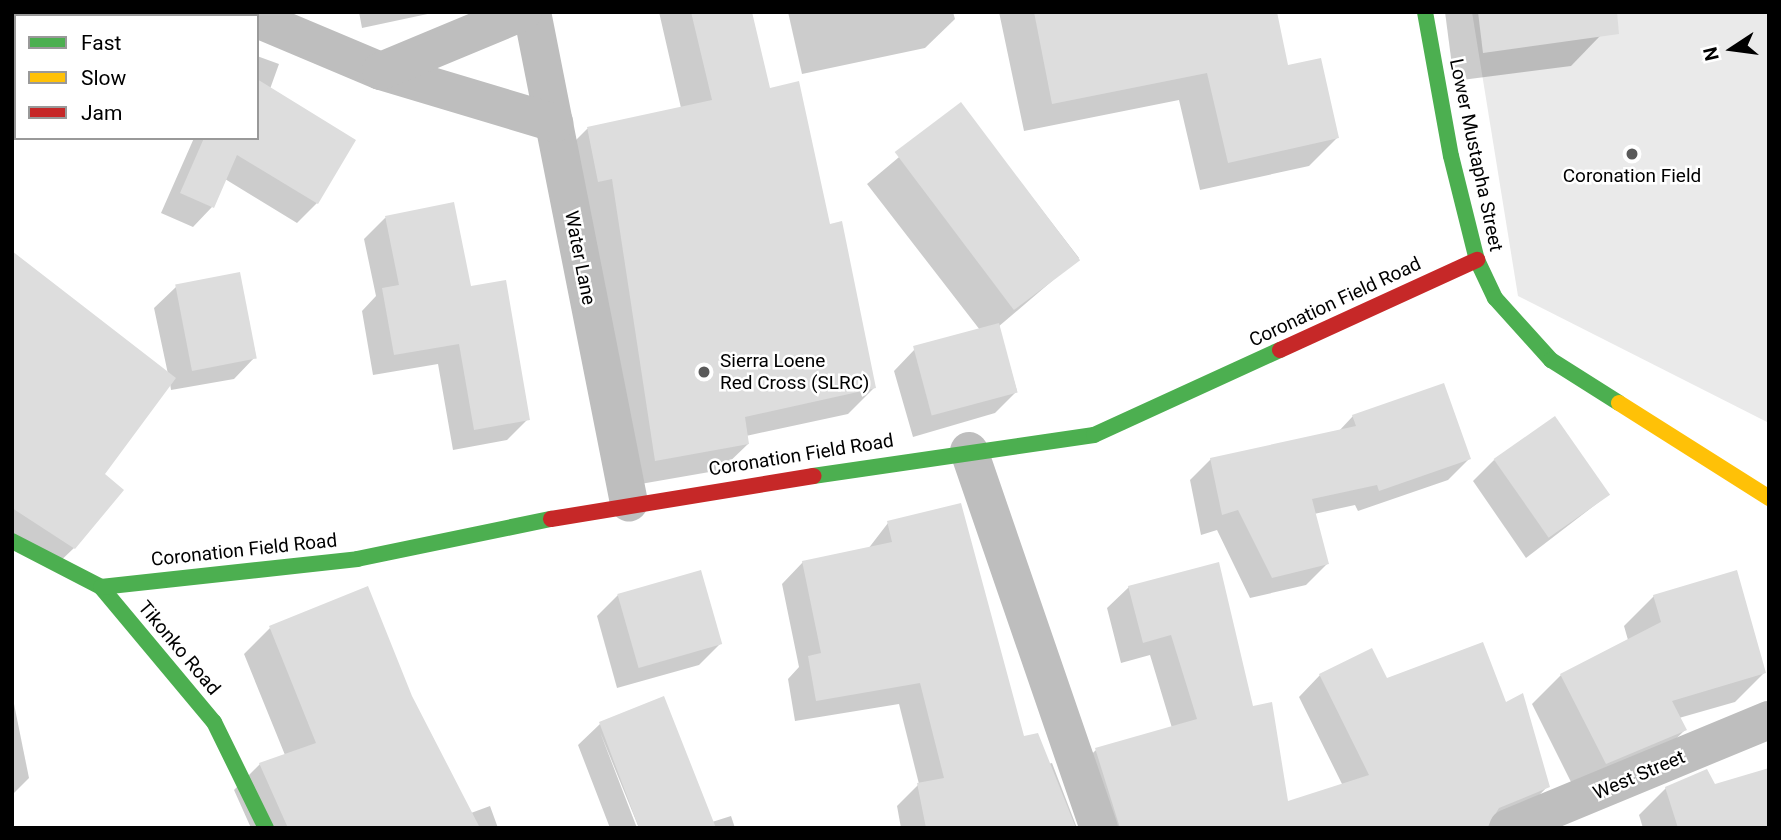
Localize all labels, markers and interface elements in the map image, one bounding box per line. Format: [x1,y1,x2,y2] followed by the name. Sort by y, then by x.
[14,14,259,140] legend
[1697,14,1767,84] north arrow
[81,31,121,55] text: Fast
[1698,45,1724,63] text: N
[1444,57,1508,253] street label: Lower Mustapha Street
[81,66,126,90] text: Slow
[81,101,122,125] text: Jam
[1624,146,1640,162] marker: Coronation Field
[1563,165,1701,187] place label: Coronation Field
[560,209,600,307] street label: Water Lane
[1246,252,1424,352] street label: Coronation Field Road
[720,350,869,394] place label: Sierra Loene Red Cross (SLRC)
[694,362,714,382] marker: Sierra Loene Red Cross (SLRC)
[707,429,895,481] street label: Coronation Field Road
[150,529,338,571] street label: Coronation Field Road
[133,596,225,700] street label: Tikonko Road
[1590,745,1688,805] street label: West Street

